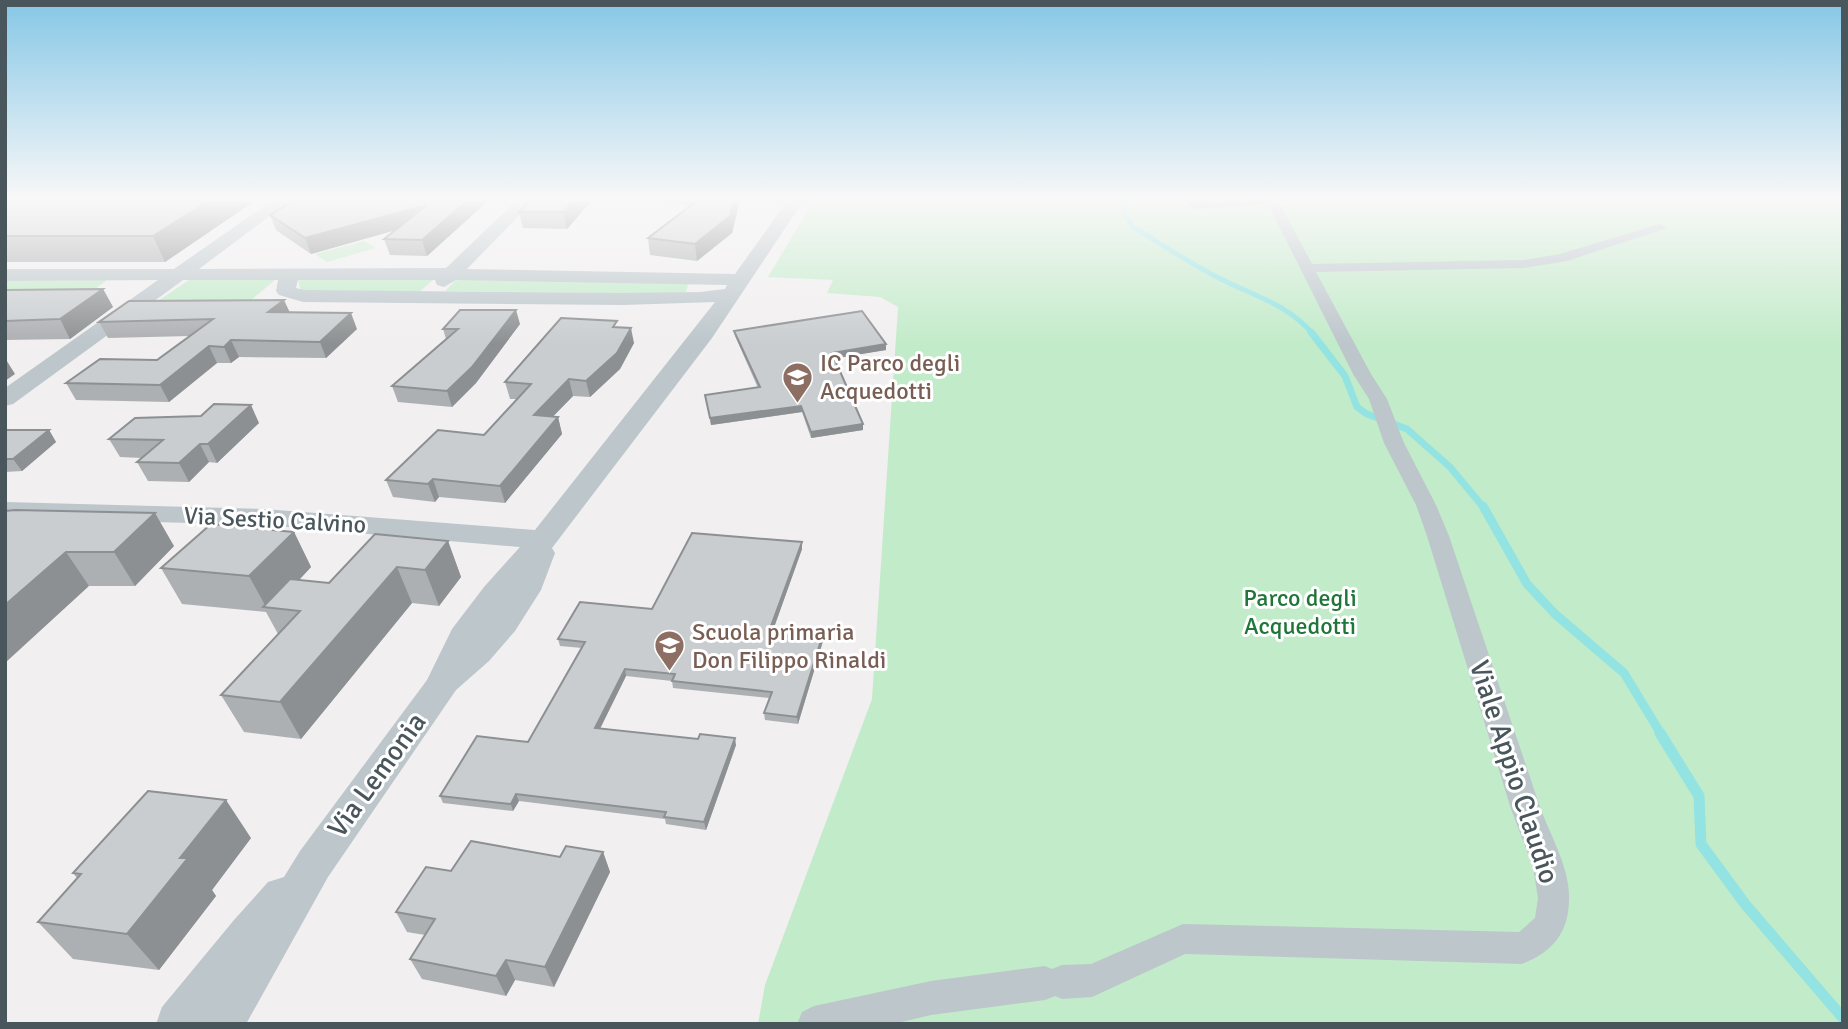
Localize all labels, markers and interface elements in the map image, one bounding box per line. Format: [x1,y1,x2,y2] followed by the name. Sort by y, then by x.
[820,348,960,406] place label: IC Parco degli Acquedotti
[780,360,814,404] school or university icon: IC Parco degli Acquedotti
[183,500,367,540] street label: Via Sestio Calvino
[1243,583,1357,641] park label: Parco degli Acquedotti
[692,617,886,675] place label: Scuola primaria Don Filippo Rinaldi
[652,629,686,673] school or university icon: Scuola primaria Don Filippo Rinaldi
[1462,656,1566,888] street label: Viale Appio Claudio
[320,706,434,844] street label: Via Lemonia

